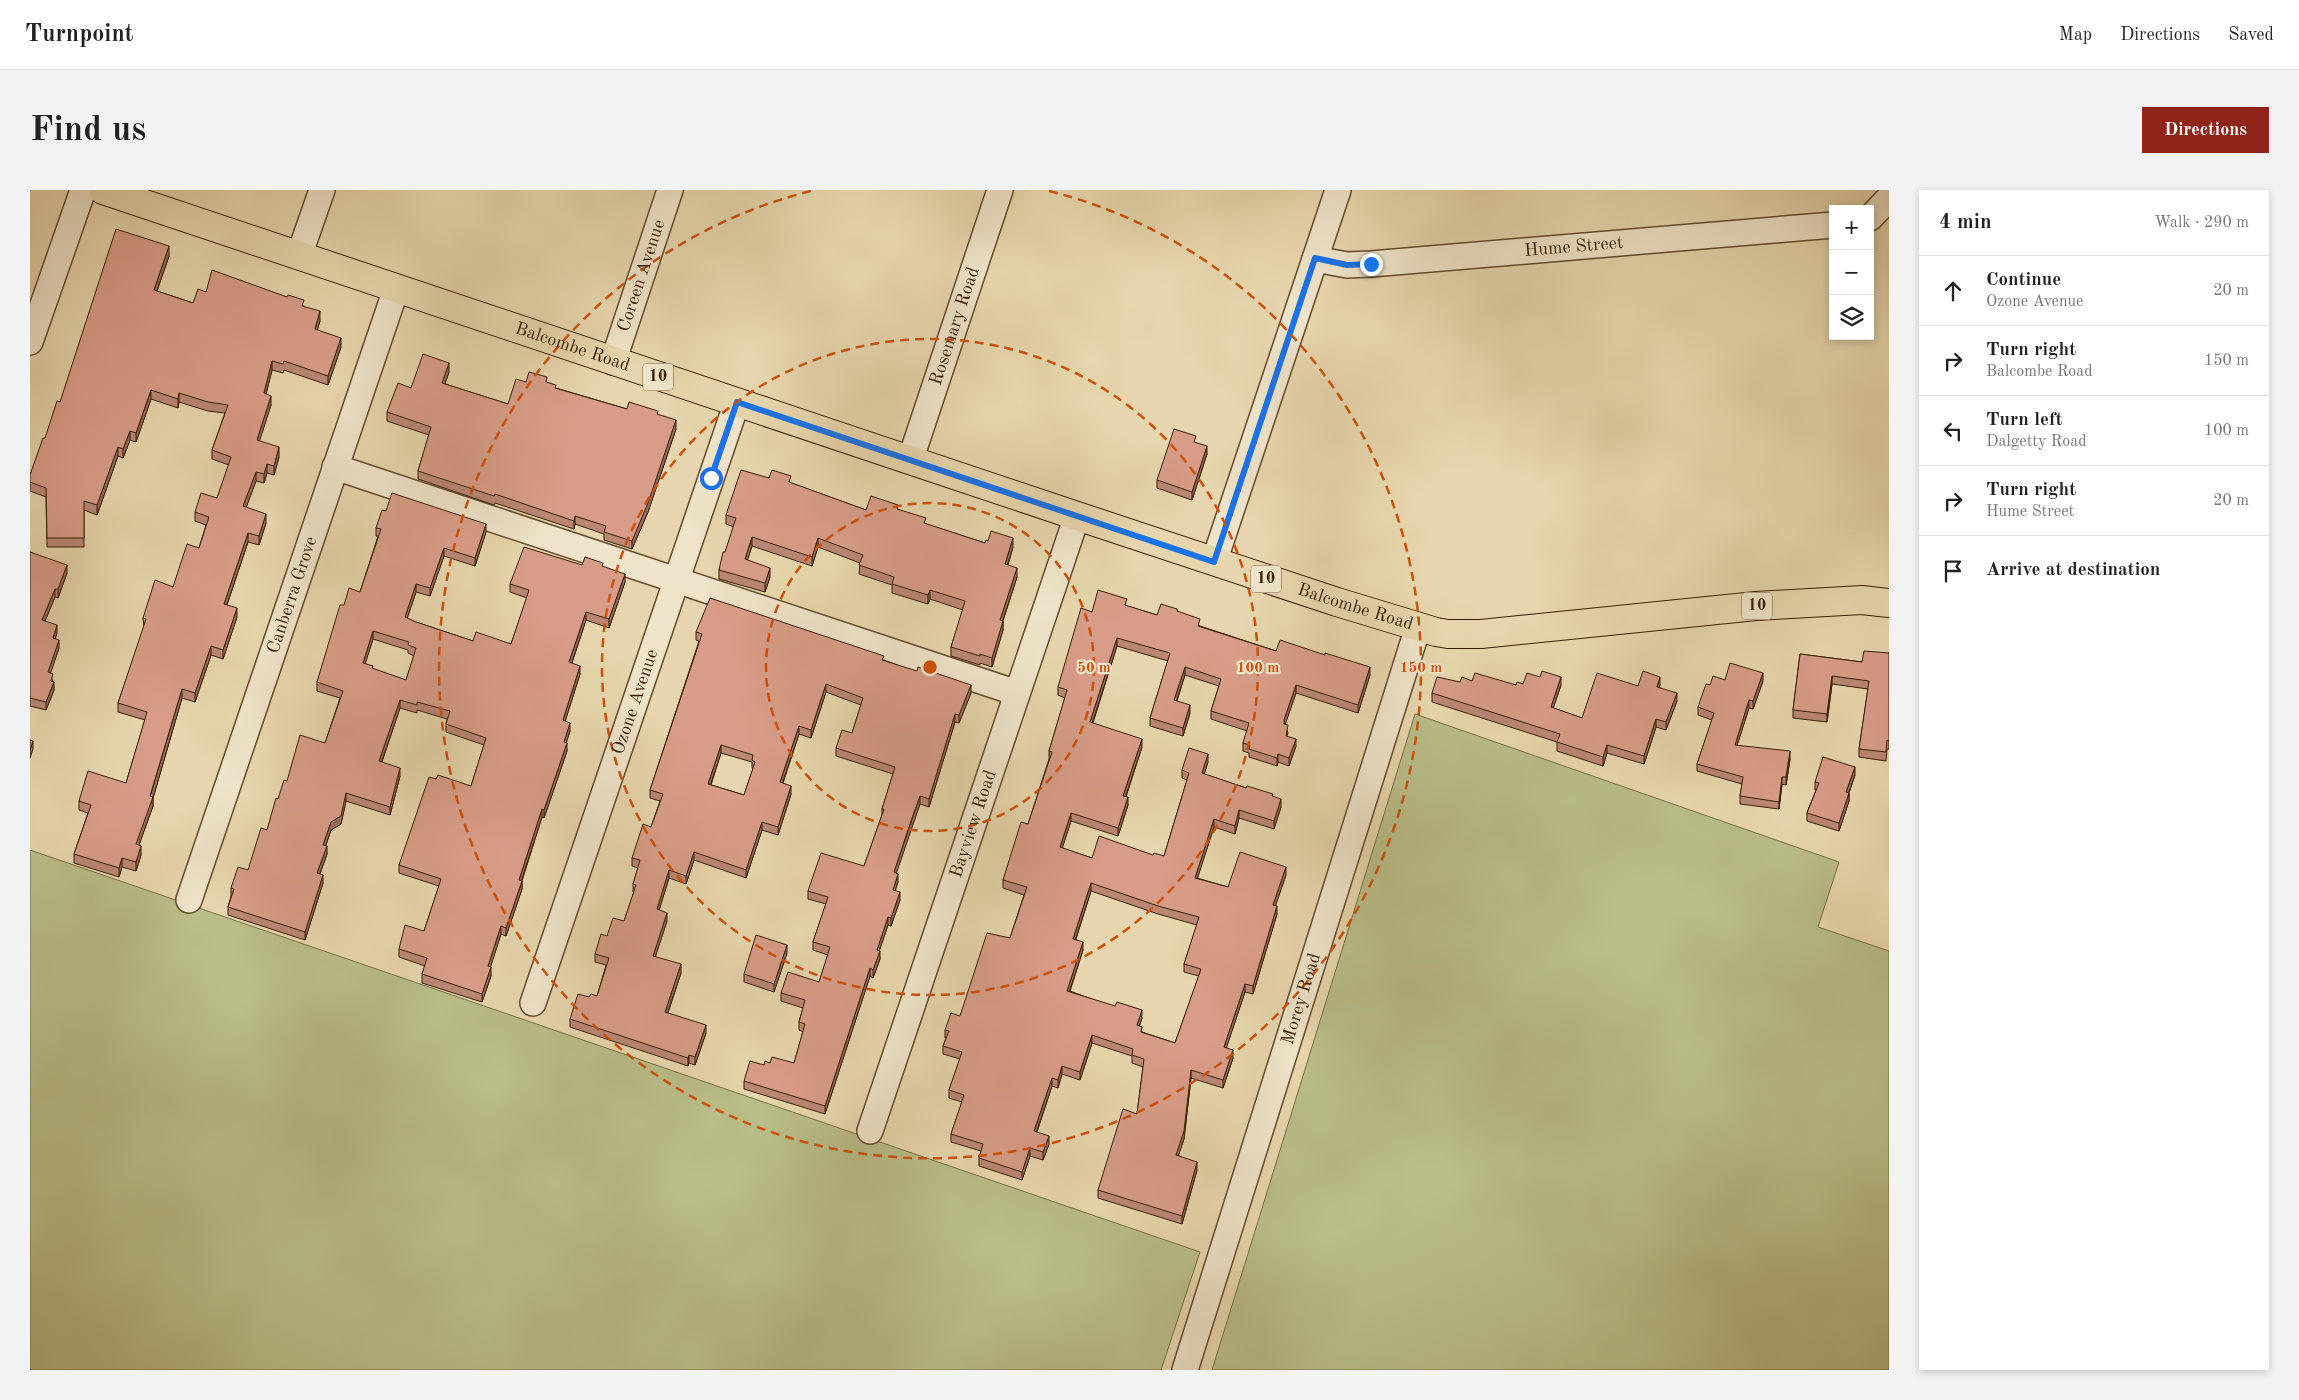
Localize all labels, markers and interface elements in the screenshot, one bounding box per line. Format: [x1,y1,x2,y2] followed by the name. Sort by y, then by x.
[25,23,133,47] text: Turnpoint
[2059,26,2092,44] text: Map
[2120,26,2200,44] text: Directions
[2228,26,2274,44] text: Saved
[2142,107,2269,153] button: Directions
[30,113,146,148] text: Find us
[1829,205,1874,340] map controls
[1829,205,1874,250] button: +
[1939,212,1992,233] text: 4 min
[2154,215,2249,231] text: Walk · 290 m
[615,217,669,334] street label: Coreen Avenue
[1524,234,1624,260] street label: Hume Street
[1829,250,1874,295] button: −
[1360,253,1383,276] route end
[927,265,983,388] street label: Rosemary Road
[1986,271,2061,290] text: Continue
[1939,277,1967,305] icon: ahead
[2213,283,2249,299] text: 20 m
[1986,294,2083,310] text: Ozone Avenue
[1829,295,1874,340] button: layers
[513,320,632,375] street label: Balcombe Road
[1986,341,2076,360] text: Turn right
[1939,347,1967,375] icon: right
[2204,353,2249,369] text: 150 m
[643,363,673,390] road number: 10
[1986,364,2093,380] text: Balcombe Road
[1986,411,2063,430] text: Turn left
[1939,417,1967,445] icon: left
[2204,423,2249,439] text: 100 m
[1986,434,2087,450] text: Dalgetty Road
[700,467,723,490] route start
[1986,481,2076,500] text: Turn right
[1939,487,1967,515] icon: right
[2213,493,2249,509] text: 20 m
[1986,504,2074,520] text: Hume Street
[264,534,320,656] street label: Canberra Grove
[1939,557,1967,585] icon: arrive
[1986,561,2160,580] text: Arrive at destination
[1251,566,1281,592] road number: 10
[1295,581,1415,634] street label: Balcombe Road
[1742,592,1772,620] road number: 10
[609,647,661,757] street label: Ozone Avenue
[921,658,939,676] centre of rings
[1077,661,1111,676] text: 50 m
[1237,661,1279,676] text: 100 m
[1400,661,1442,676] text: 150 m
[947,768,1000,880] street label: Bayview Road
[1279,951,1324,1047] street label: Morey Road

